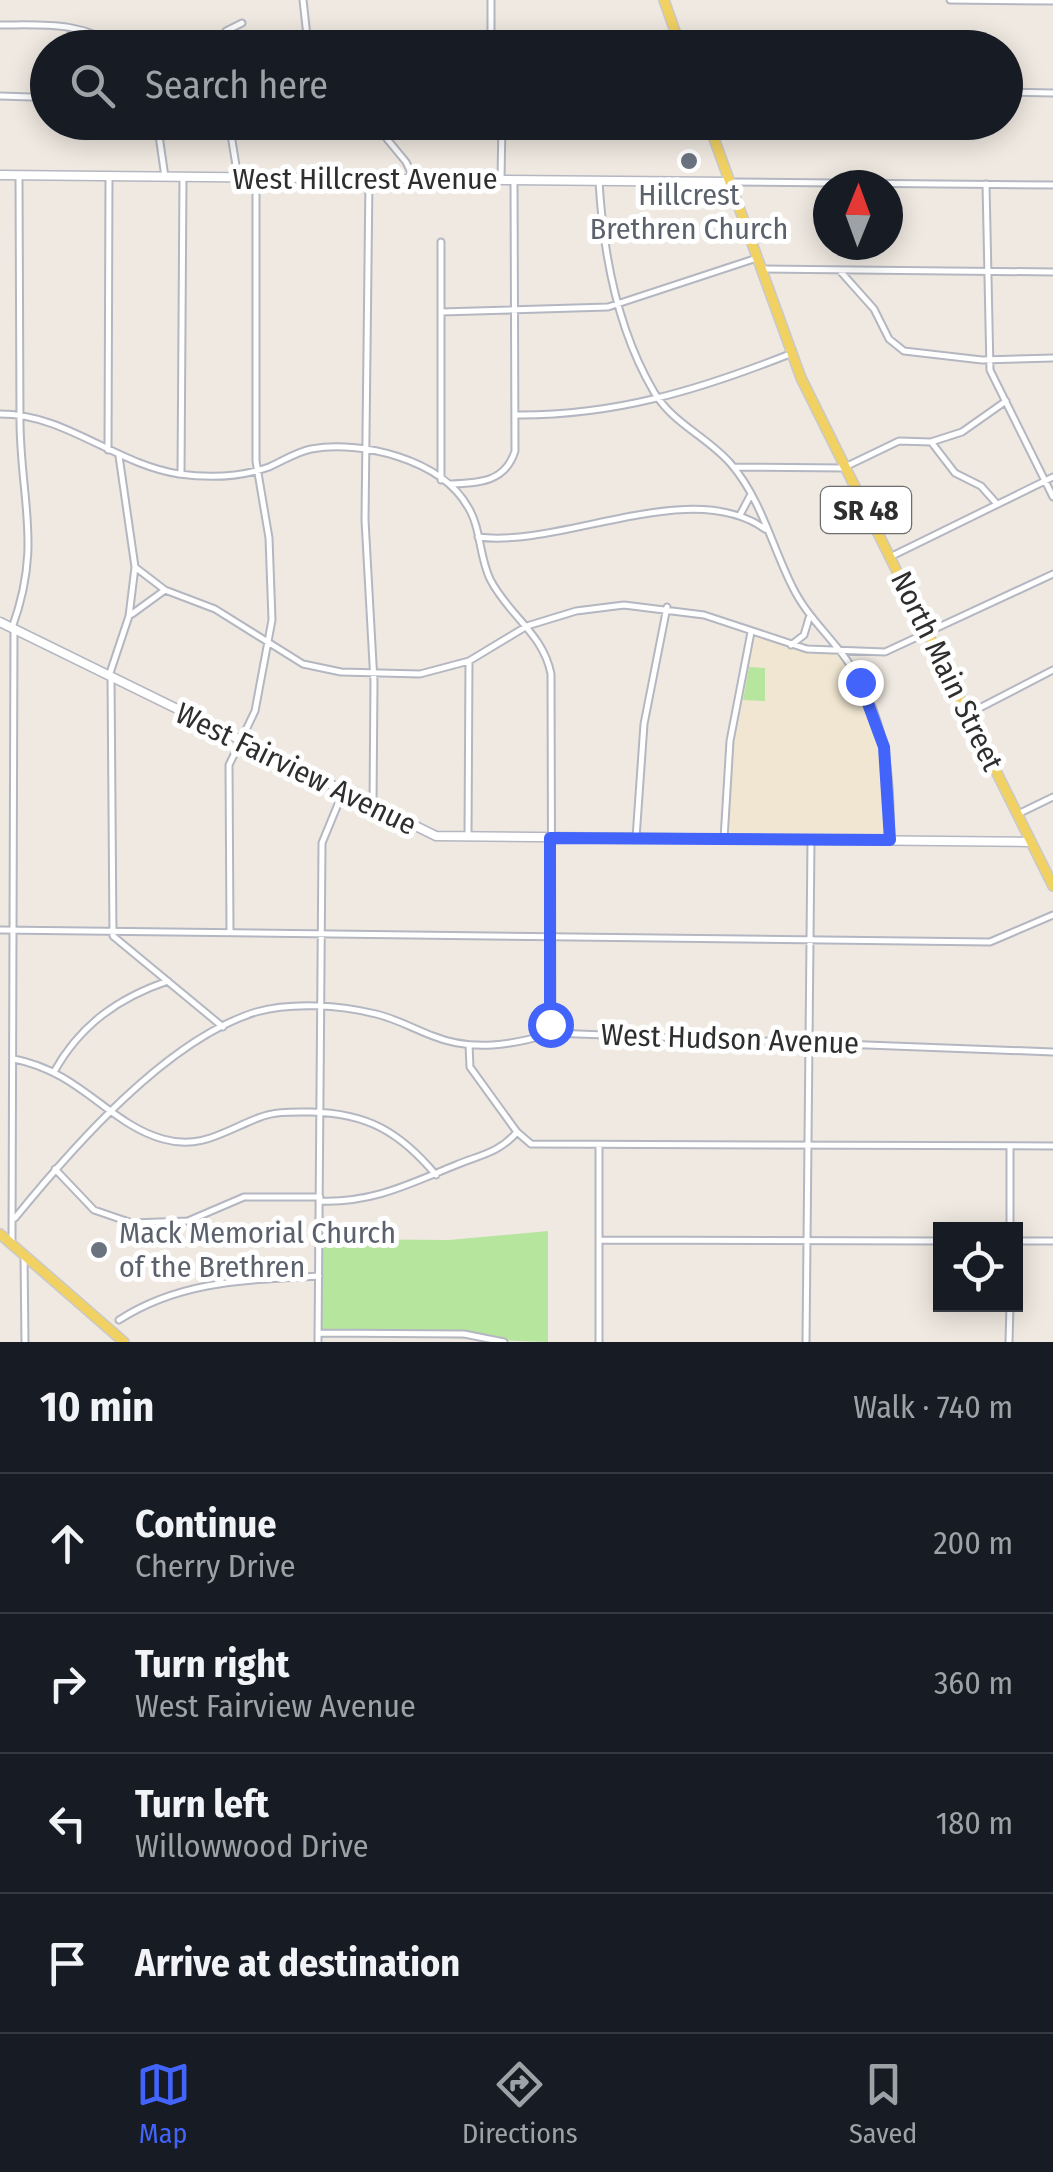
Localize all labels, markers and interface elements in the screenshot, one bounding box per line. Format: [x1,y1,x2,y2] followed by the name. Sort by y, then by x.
[30,30,1023,140] search box
[65,58,120,113] icon: search
[145,62,328,108] text: Search here
[678,150,700,172] marker: Hillcrest Brethren Church
[232,161,498,197] street label: West Hillcrest Avenue
[813,170,903,260] north arrow
[590,177,788,247] place label: Hillcrest Brethren Church
[821,487,911,533] road number: SR 48
[883,565,1011,777] street label: North Main Street
[838,660,884,706] route end
[170,695,422,843] street label: West Fairview Avenue
[528,1002,574,1048] route start
[600,1017,860,1061] street label: West Hudson Avenue
[119,1215,396,1285] place label: Mack Memorial Church of the Brethren
[933,1222,1023,1312] map controls
[933,1222,1023,1312] button: locate
[88,1239,110,1261] marker: Mack Memorial Church of the Brethren
[40,1382,154,1432] text: 10 min
[853,1388,1013,1426] text: Walk · 740 m
[135,1501,276,1547] text: Continue
[40,1516,95,1571] icon: ahead
[933,1524,1013,1562] text: 200 m
[135,1547,295,1585] text: Cherry Drive
[135,1641,289,1687] text: Turn right
[40,1656,95,1711] icon: right
[934,1664,1013,1702] text: 360 m
[135,1687,416,1725] text: West Fairview Avenue
[135,1781,269,1827] text: Turn left
[40,1796,95,1851] icon: left
[936,1804,1013,1842] text: 180 m
[135,1827,369,1865] text: Willowwood Drive
[40,1936,95,1991] icon: arrive
[135,1940,460,1986] text: Arrive at destination
[136,2057,191,2150] tab: Map
[462,2057,578,2150] tab: Directions
[849,2057,917,2150] tab: Saved

